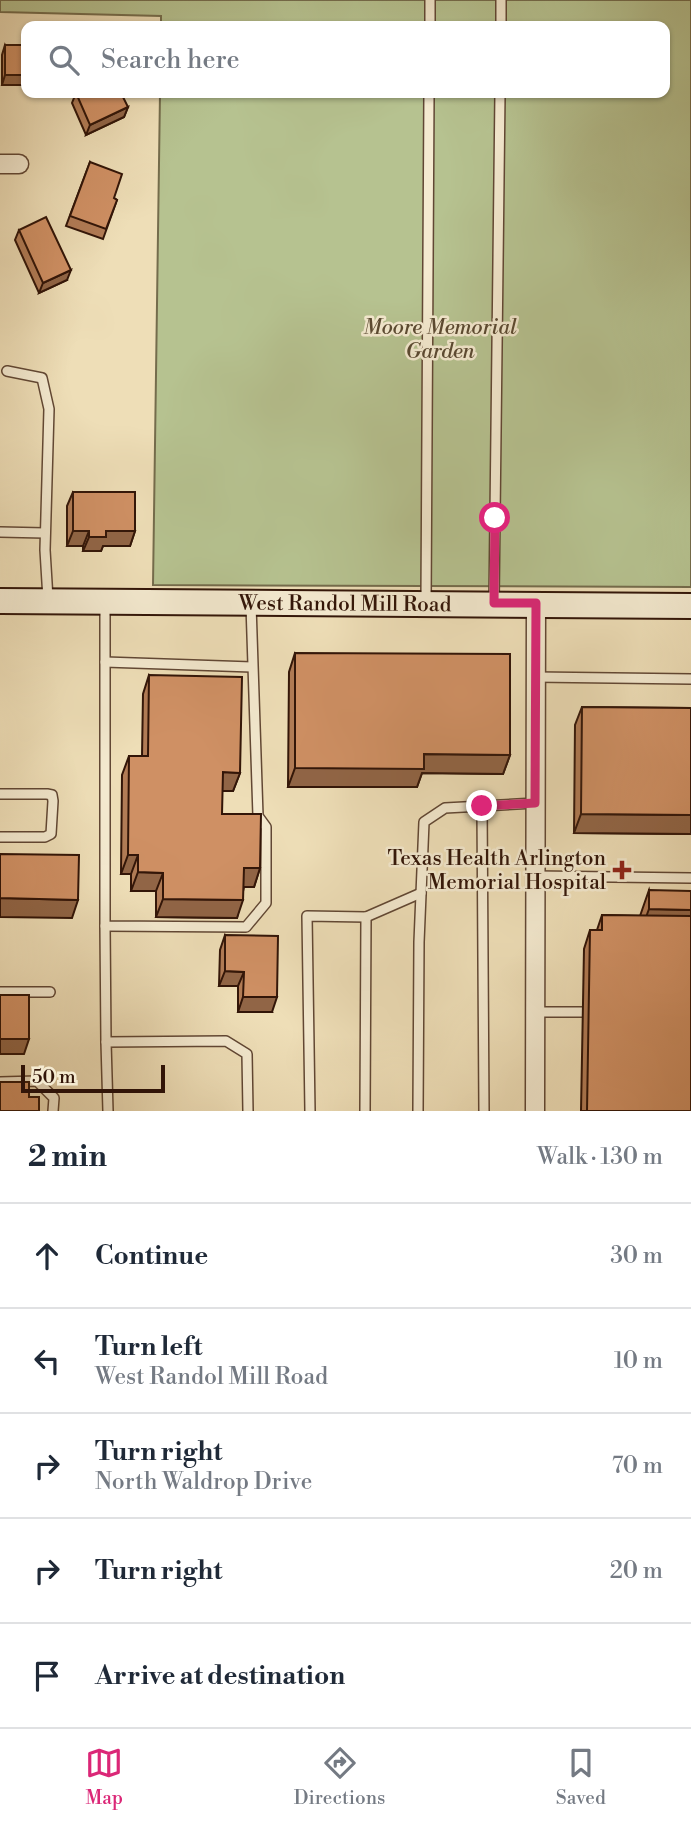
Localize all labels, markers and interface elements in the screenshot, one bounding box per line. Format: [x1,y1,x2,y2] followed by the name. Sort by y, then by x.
[21,21,670,98] search box
[45,41,83,79] icon: search
[101,44,240,76] text: Search here
[363,315,517,365] park label: Moore Memorial Garden
[479,502,510,533] route start
[237,591,452,618] street label: West Randol Mill Road
[466,790,497,821] route end
[387,846,606,896] place label: Texas Health Arlington Memorial Hospital
[612,860,632,880] marker: Texas Health Arlington Memorial Hospital
[21,1062,164,1094] scale bar
[32,1065,76,1089] text: 50 m
[28,1138,107,1176] text: 2 min
[537,1143,663,1171] text: Walk · 130 m
[28,1237,66,1275] icon: ahead
[95,1240,208,1272] text: Continue
[610,1242,663,1270] text: 30 m
[95,1331,203,1363] text: Turn left
[28,1342,66,1380] icon: left
[614,1347,663,1375] text: 10 m
[95,1363,328,1391] text: West Randol Mill Road
[95,1436,223,1468] text: Turn right
[28,1447,66,1485] icon: right
[612,1452,663,1480] text: 70 m
[95,1468,312,1496] text: North Waldrop Drive
[28,1552,66,1590] icon: right
[95,1555,223,1587] text: Turn right
[610,1557,663,1585] text: 20 m
[28,1657,66,1695] icon: arrive
[95,1660,345,1692] text: Arrive at destination
[85,1744,123,1810] tab: Map
[294,1744,385,1810] tab: Directions
[556,1744,606,1810] tab: Saved

